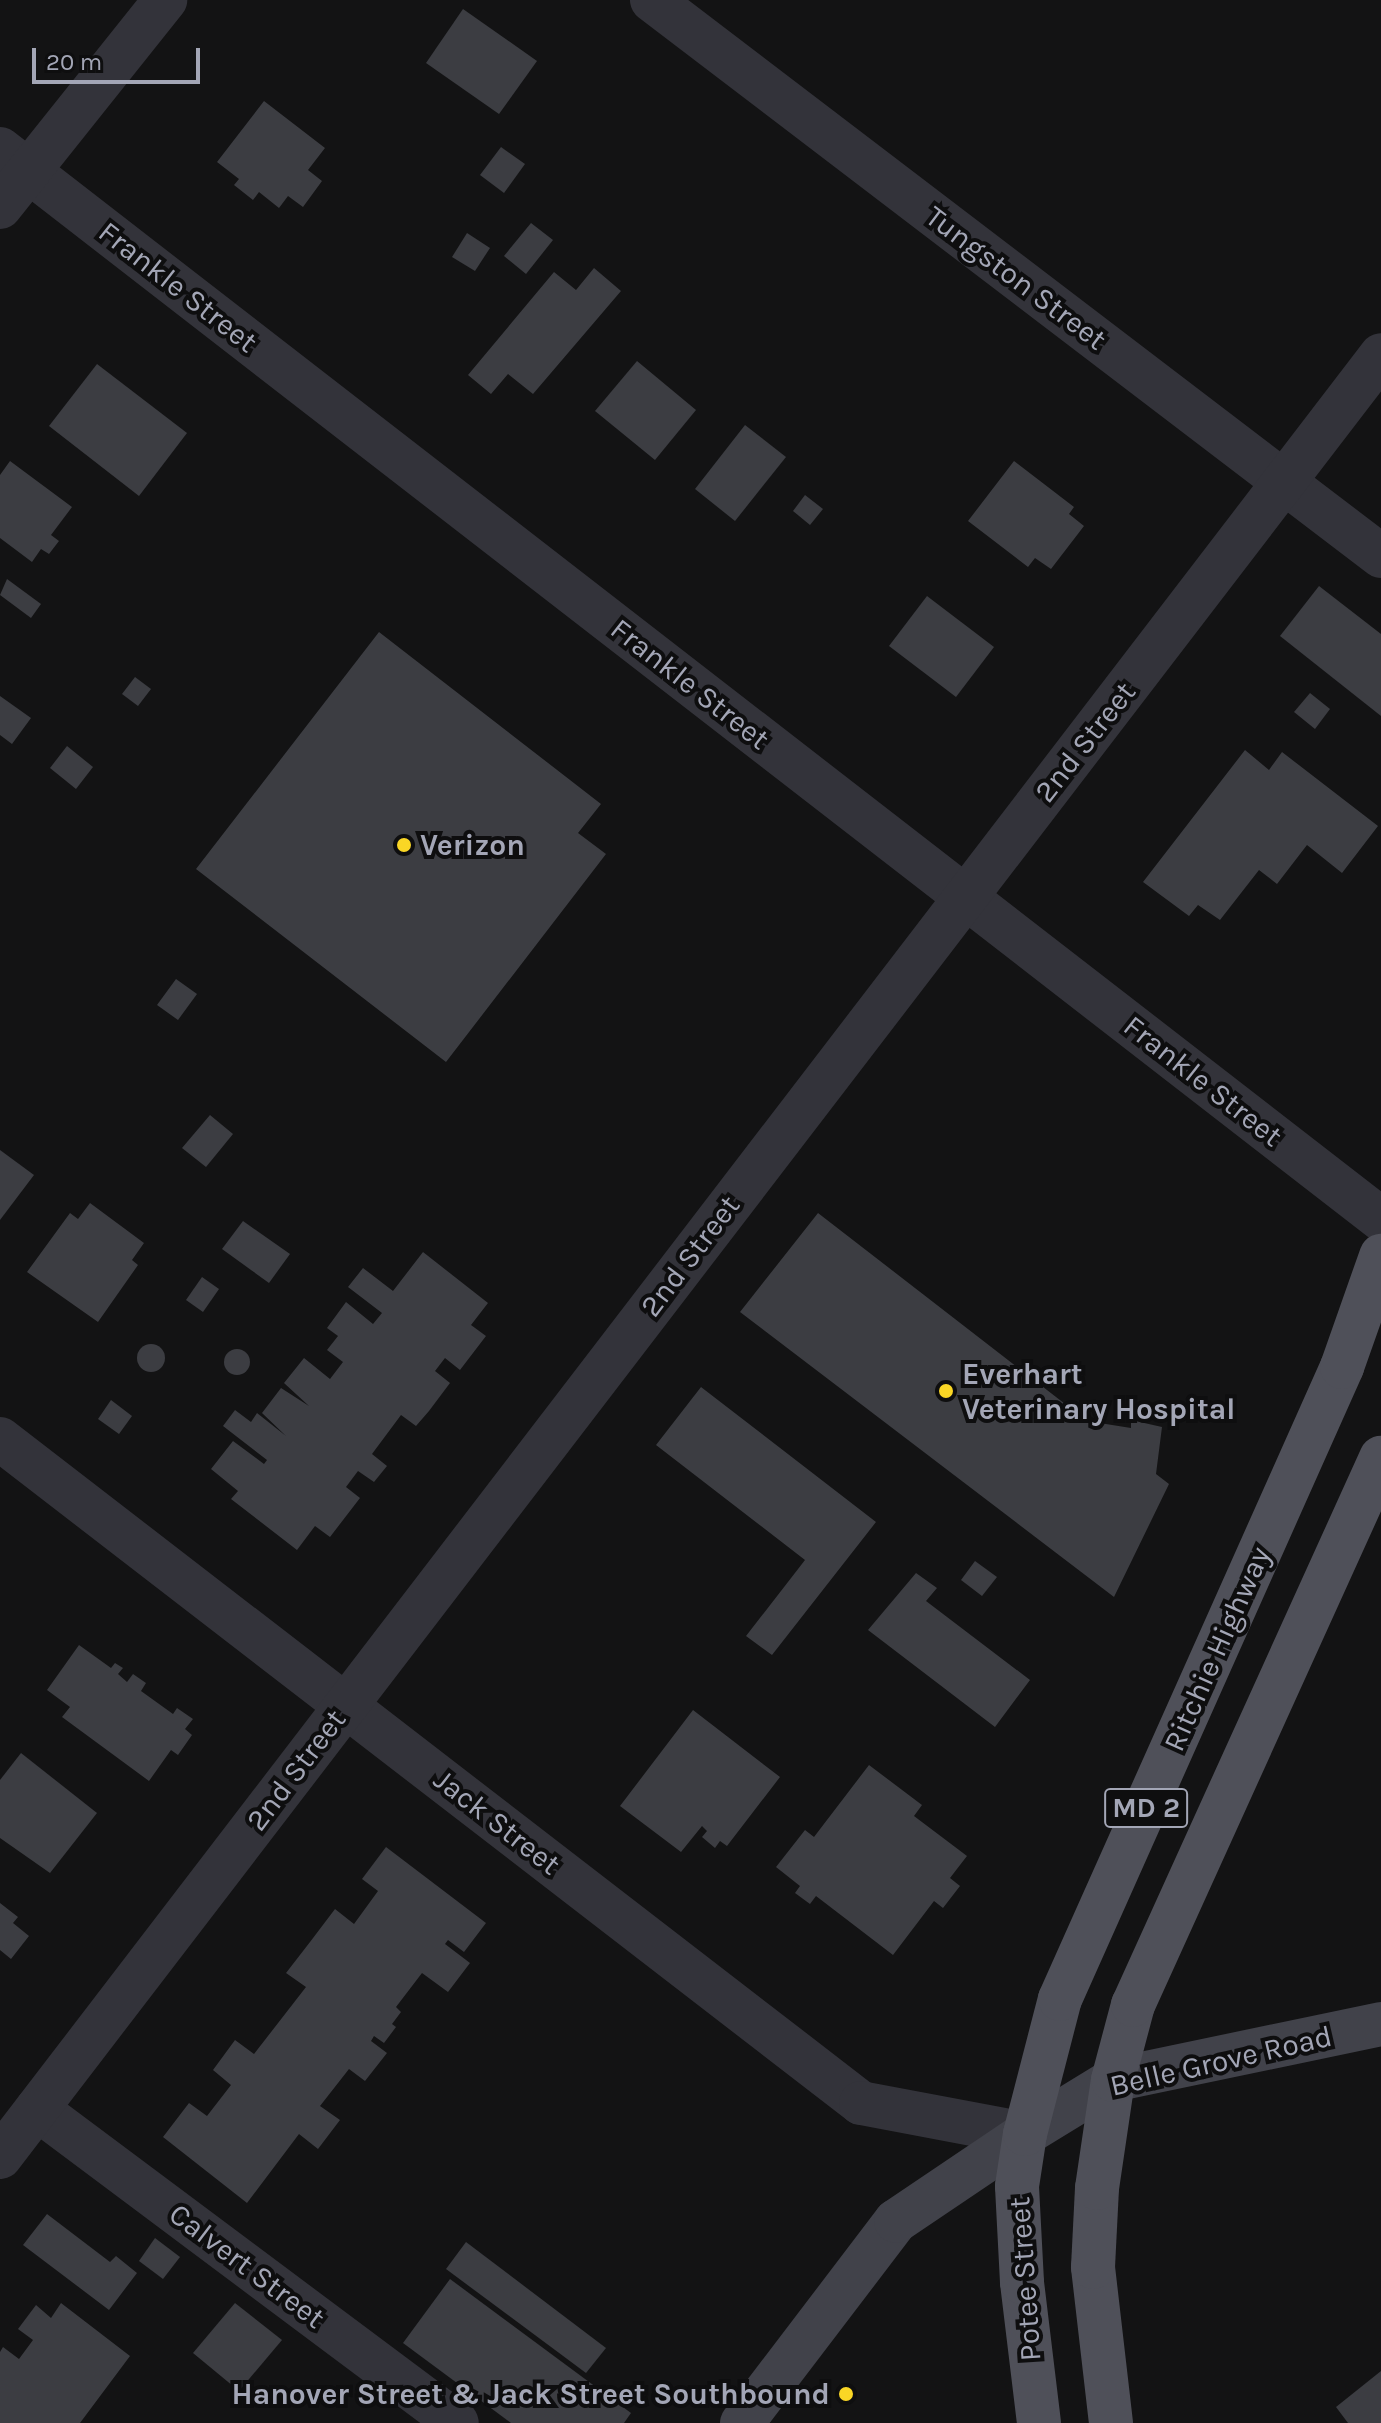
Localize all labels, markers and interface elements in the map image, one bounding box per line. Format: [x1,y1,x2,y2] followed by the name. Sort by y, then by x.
[36,32,204,82] scale bar
[46,48,102,76] text: 20 m
[918,198,1114,358] street label: Tungston Street
[92,214,264,360] street label: Frankle Street
[604,611,776,757] street label: Frankle Street
[1027,675,1143,809] street label: 2nd Street
[420,827,525,863] place label: Verizon
[395,836,413,854] marker: Verizon
[1117,1008,1289,1154] street label: Frankle Street
[633,1188,747,1324] street label: 2nd Street
[962,1356,1235,1426] place label: Everhart Veterinary Hospital
[937,1382,955,1400] marker: Everhart Veterinary Hospital
[1156,1541,1278,1757] street label: Ritchie Highway
[239,1702,353,1838] street label: 2nd Street
[427,1761,567,1883] street label: Jack Street
[1104,1784,1188,1832] road number: MD 2
[1107,2018,1335,2104] street label: Belle Grove Road
[162,2196,332,2336] street label: Calvert Street
[1001,2196,1049,2362] street label: Potee Street
[231,2376,830,2412] place label: Hanover Street & Jack Street Southbound
[837,2385,855,2403] marker: Hanover Street & Jack Street Southbound

